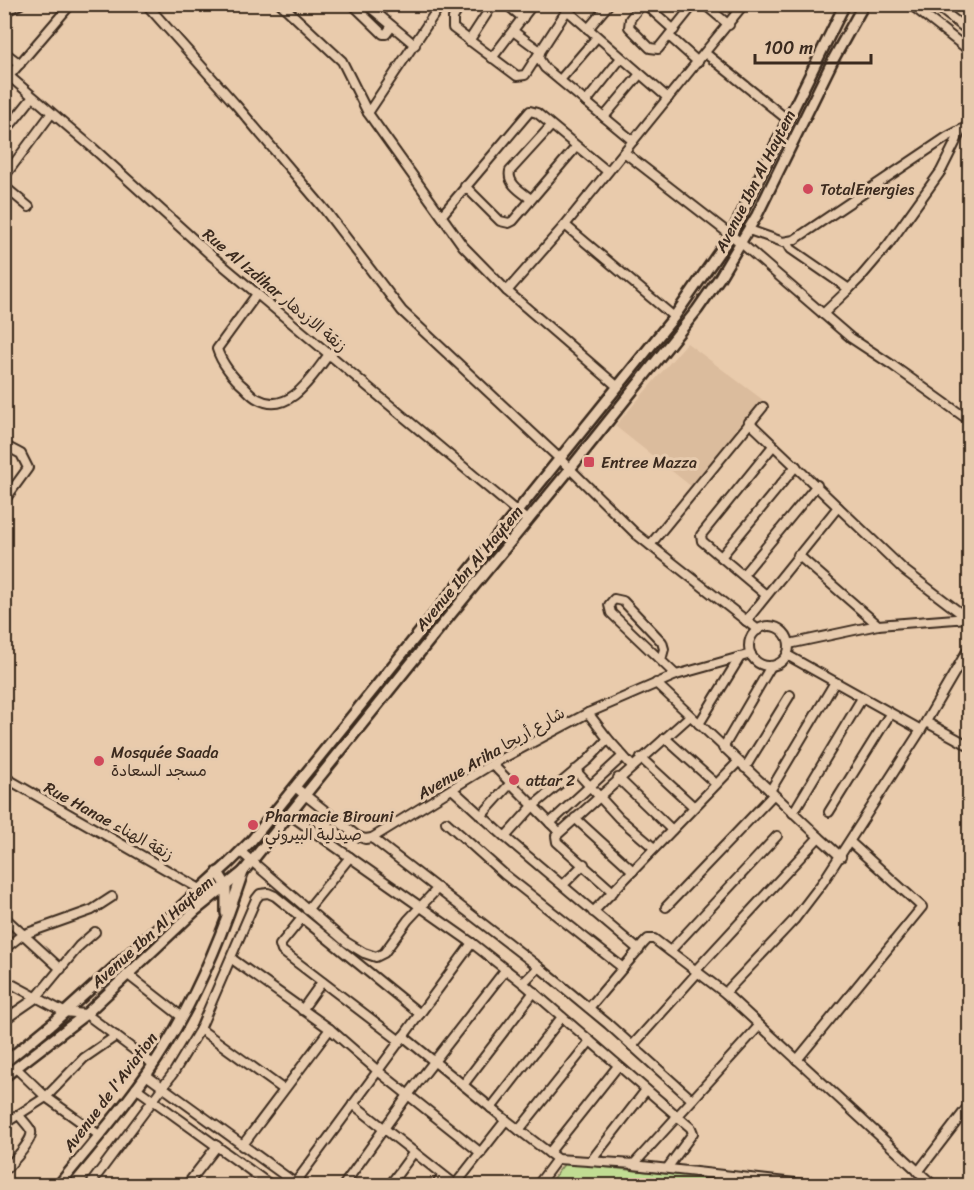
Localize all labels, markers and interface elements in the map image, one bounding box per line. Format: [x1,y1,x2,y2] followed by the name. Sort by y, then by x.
[755,27,870,65] scale bar
[764,32,813,64] text: 100 m
[706,104,804,258] street label: Avenue Ibn Al Haytem
[820,175,915,204] place label: TotalEnergies
[801,182,815,196] marker: TotalEnergies
[196,220,354,360] street label: Rue Al Izdihar زنقة الازدهار
[601,448,697,477] place label: Entree Mazza
[582,455,596,469] marker: Entree Mazza
[407,499,531,638] street label: Avenue Ibn Al Haytem
[411,699,570,808] street label: Avenue Ariha شارع أريحا
[111,738,219,785] place label: Mosquée Saada مسجد السعادة
[92,754,106,768] marker: Mosquée Saada مسجد السعادة
[526,766,575,795] place label: attar 2
[39,773,179,869] street label: Rue Hanae زنقة الهناء
[507,773,521,787] marker: attar 2
[265,802,394,849] place label: Pharmacie Birouni صيدلية البيروني
[246,818,260,832] marker: Pharmacie Birouni صيدلية البيروني
[83,869,220,996] street label: Avenue Ibn Al Haytem
[54,1025,165,1159] street label: Avenue de l'Aviation

